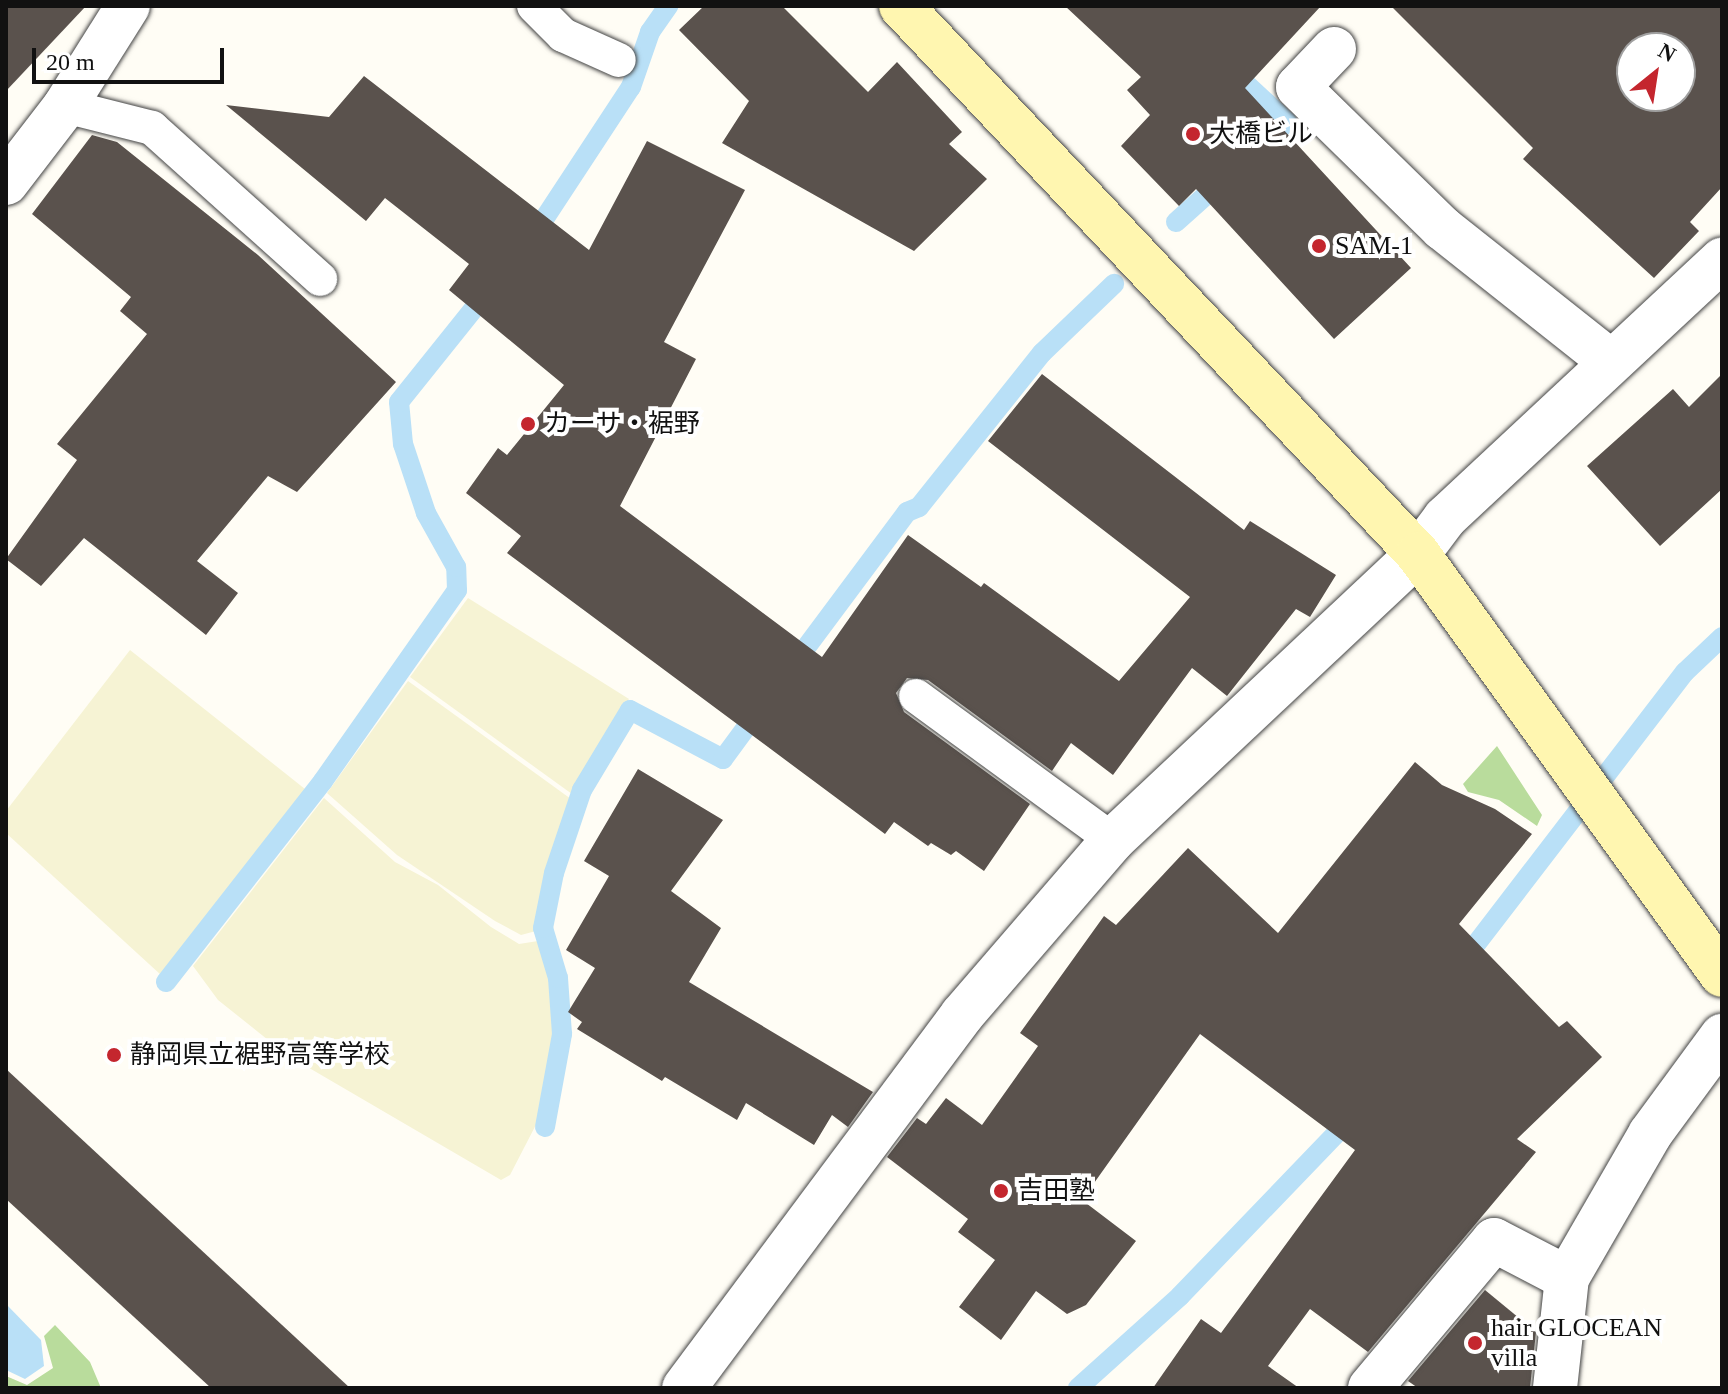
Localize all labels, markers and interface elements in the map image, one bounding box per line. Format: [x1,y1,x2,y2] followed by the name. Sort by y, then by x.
[36,32,228,82] scale bar
[1616,32,1696,112] north arrow
[1654,38,1680,67] text: N
[46,49,95,75] text: 20 m
[1209,118,1313,150] place label: 大橋ビル
[1184,125,1202,143] marker: 大橋ビル
[1335,230,1413,262] place label: SAM-1
[1310,237,1328,255] marker: SAM-1
[544,408,700,440] place label: カーサ・裾野
[519,415,537,433] marker: カーサ・裾野
[130,1039,390,1071] place label: 静岡県立裾野高等学校
[105,1046,123,1064] marker: 静岡県立裾野高等学校
[1017,1175,1095,1207] place label: 吉田塾
[992,1182,1010,1200] marker: 吉田塾
[1491,1312,1662,1374] place label: hair GLOCEAN villa
[1466,1334,1484,1352] marker: hair GLOCEAN villa

